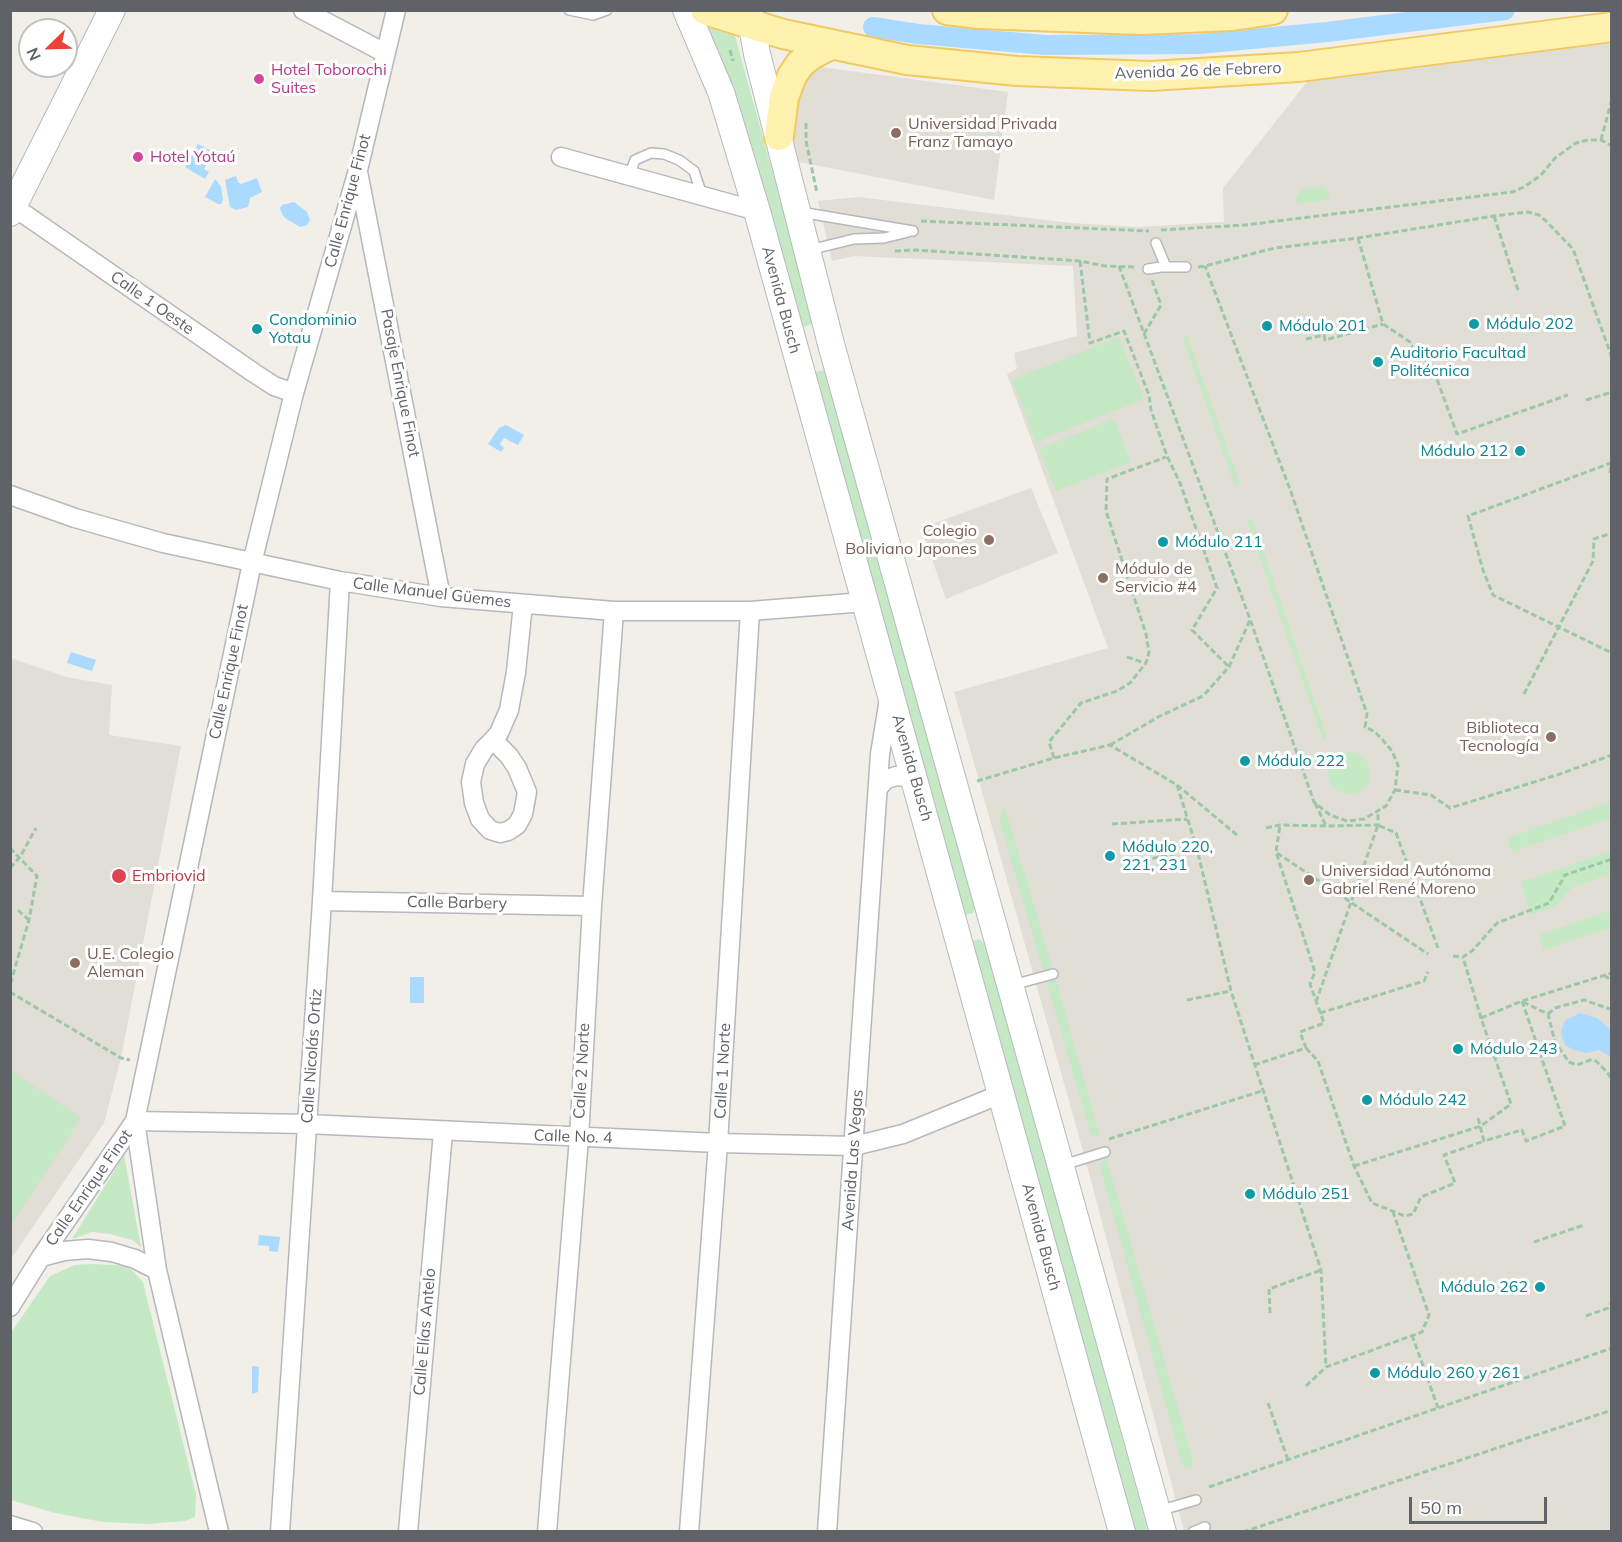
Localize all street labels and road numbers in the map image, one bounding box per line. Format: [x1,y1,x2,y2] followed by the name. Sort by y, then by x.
[1114,58,1282,84] street label: Avenida 26 de Febrero
[321,132,375,270] street label: Calle Enrique Finot
[757,244,805,356] street label: Avenida Busch
[106,267,198,339] street label: Calle 1 Oeste
[376,307,424,459] street label: Pasaje Enrique Finot
[352,574,512,612] street label: Calle Manuel Güemes
[205,603,253,741] street label: Calle Enrique Finot
[888,712,936,824] street label: Avenida Busch
[407,893,507,913] street label: Calle Barbery
[298,988,326,1124] street label: Calle Nicolás Ortiz
[570,1023,594,1119] street label: Calle 2 Norte
[711,1023,735,1119] street label: Calle 1 Norte
[838,1089,868,1231] street label: Avenida Las Vegas
[42,1126,136,1250] street label: Calle Enrique Finot
[533,1126,613,1148] street label: Calle No. 4
[1017,1181,1065,1293] street label: Avenida Busch
[410,1267,440,1397] street label: Calle Elías Antelo

